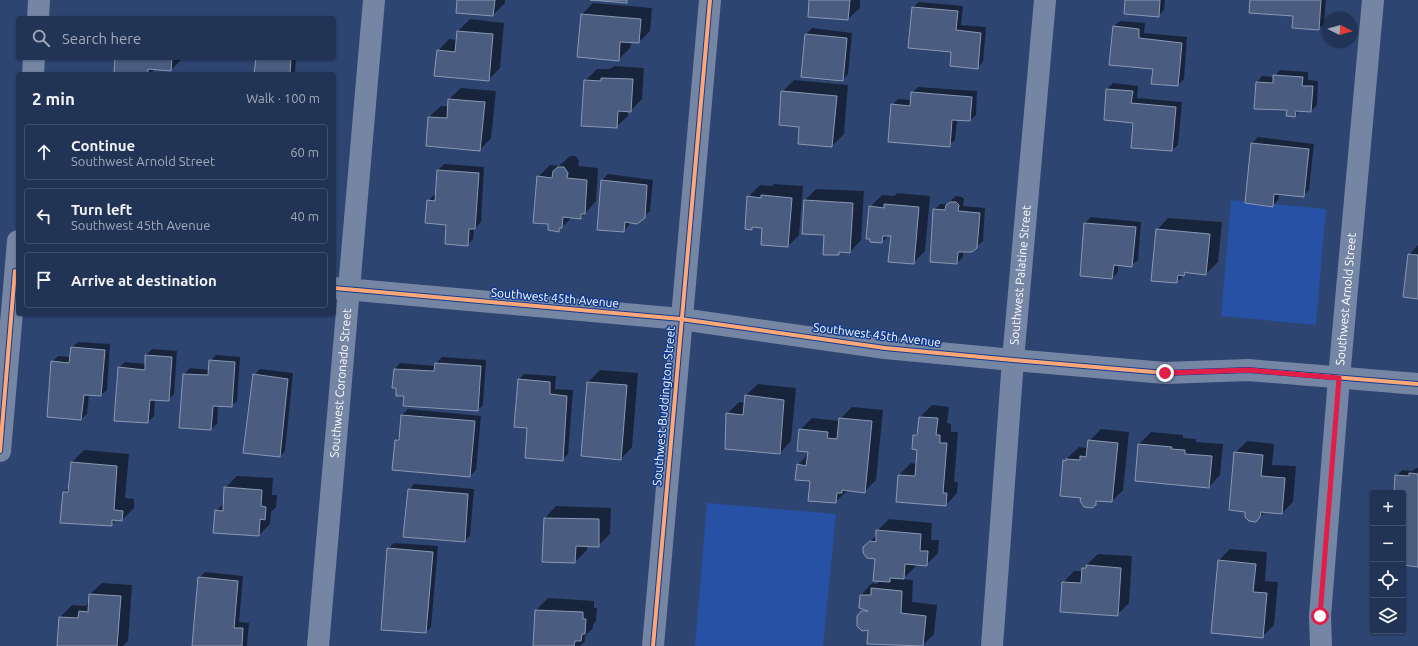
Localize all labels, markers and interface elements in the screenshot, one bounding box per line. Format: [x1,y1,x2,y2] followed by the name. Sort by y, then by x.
[1322,12,1358,48] north arrow
[16,16,336,60] search box
[30,27,52,49] icon: search
[62,30,141,47] text: Search here
[32,89,75,108] text: 2 min
[246,91,320,105] text: Walk · 100 m
[71,137,135,154] text: Continue
[33,141,55,163] icon: ahead
[290,145,319,159] text: 60 m
[71,154,215,168] text: Southwest Arnold Street
[71,201,132,218] text: Turn left
[1007,204,1033,346] street label: Southwest Palatine Street
[33,205,55,227] icon: left
[290,209,319,223] text: 40 m
[71,218,210,232] text: Southwest 45th Avenue
[1333,232,1358,366] street label: Southwest Arnold Street
[33,269,55,291] icon: arrive
[71,272,217,289] text: Arrive at destination
[490,285,620,310] street label: Southwest 45th Avenue
[327,308,353,458] street label: Southwest Coronado Street
[812,320,942,349] street label: Southwest 45th Avenue
[650,325,677,486] street label: Southwest Buddington Street
[1156,364,1174,382] route end
[1370,490,1406,634] map controls
[1370,490,1406,526] button: +
[1370,526,1406,562] button: −
[1370,562,1406,598] button: locate
[1370,598,1406,634] button: layers
[1311,607,1329,625] route start

